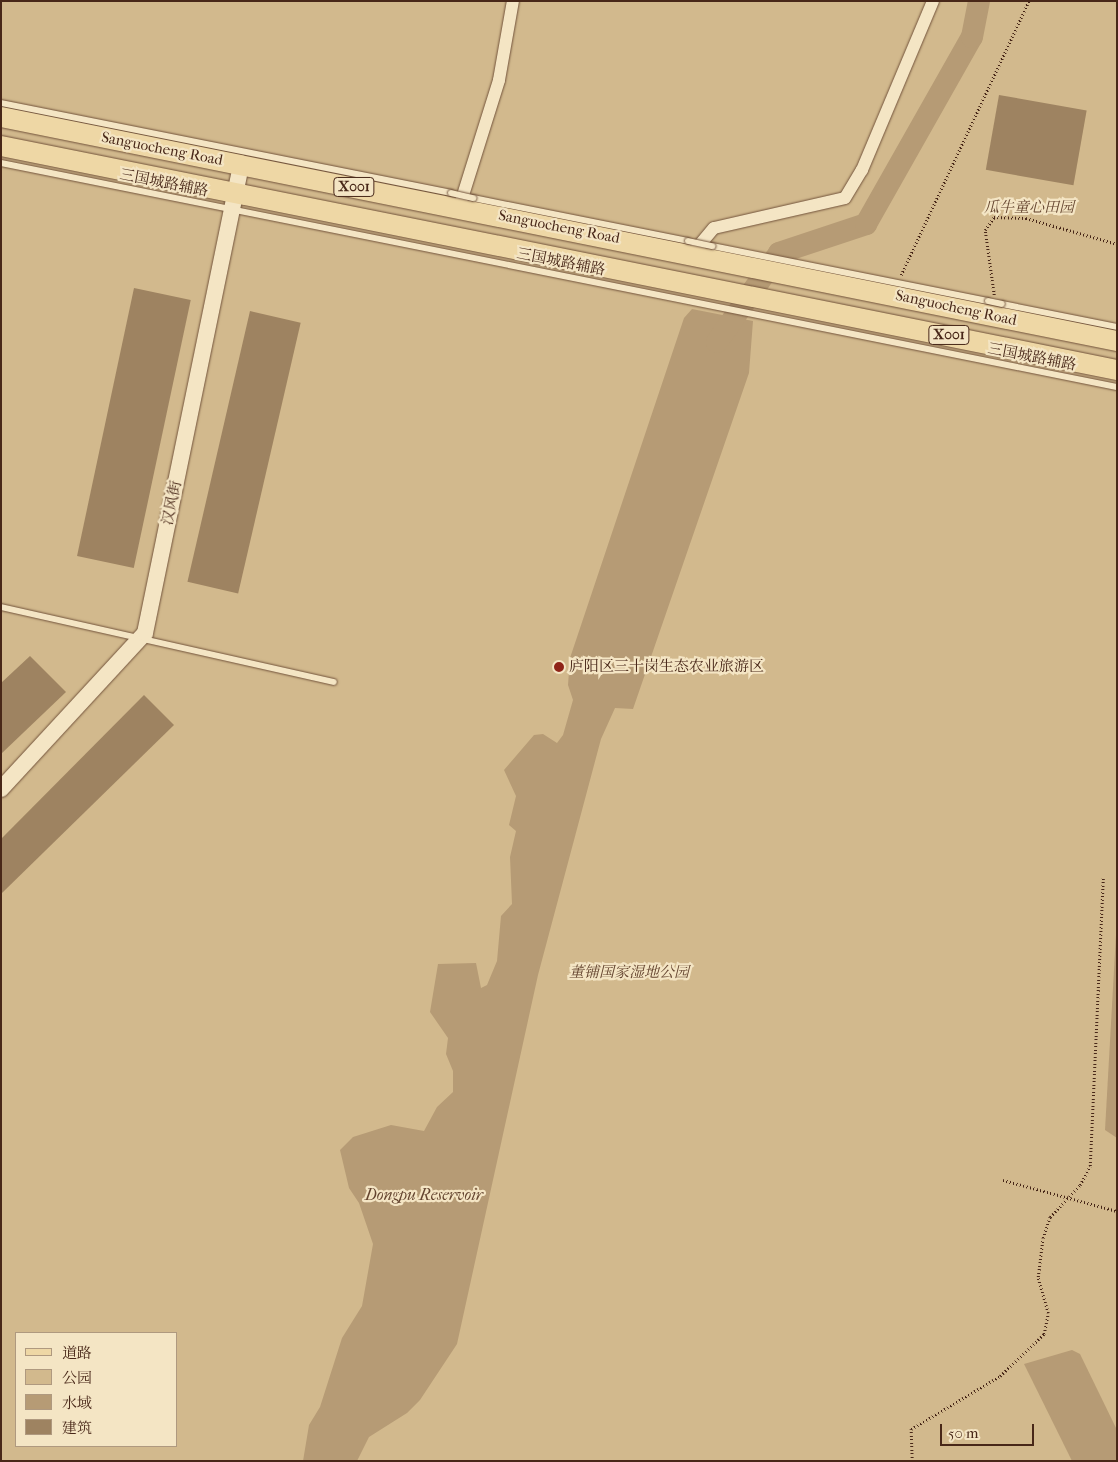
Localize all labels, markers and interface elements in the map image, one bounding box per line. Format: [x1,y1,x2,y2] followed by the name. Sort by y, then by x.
[100,128,224,170] street label: Sanguocheng Road
[118,166,210,200] street label: 三国城路辅路
[333,176,375,198] road number: X001
[984,199,1074,217] park label: 瓜牛童心田园
[497,206,621,248] street label: Sanguocheng Road
[515,245,607,279] street label: 三国城路辅路
[894,286,1018,330] street label: Sanguocheng Road
[928,324,970,346] road number: X001
[986,340,1078,374] street label: 三国城路辅路
[159,479,185,527] street label: 汉风街
[569,658,764,676] place label: 庐阳区三十岗生态农业旅游区
[553,661,565,673] marker: 庐阳区三十岗生态农业旅游区
[569,964,689,982] park label: 董铺国家湿地公园
[365,1185,483,1205] water label: Dongpu Reservoir
[15,1332,178,1447] legend
[62,1344,92,1362] text: 道路
[62,1369,92,1387] text: 公园
[62,1394,92,1412] text: 水域
[943,1414,1037,1446] scale bar
[62,1419,92,1437] text: 建筑
[948,1424,978,1442] text: 50 m

